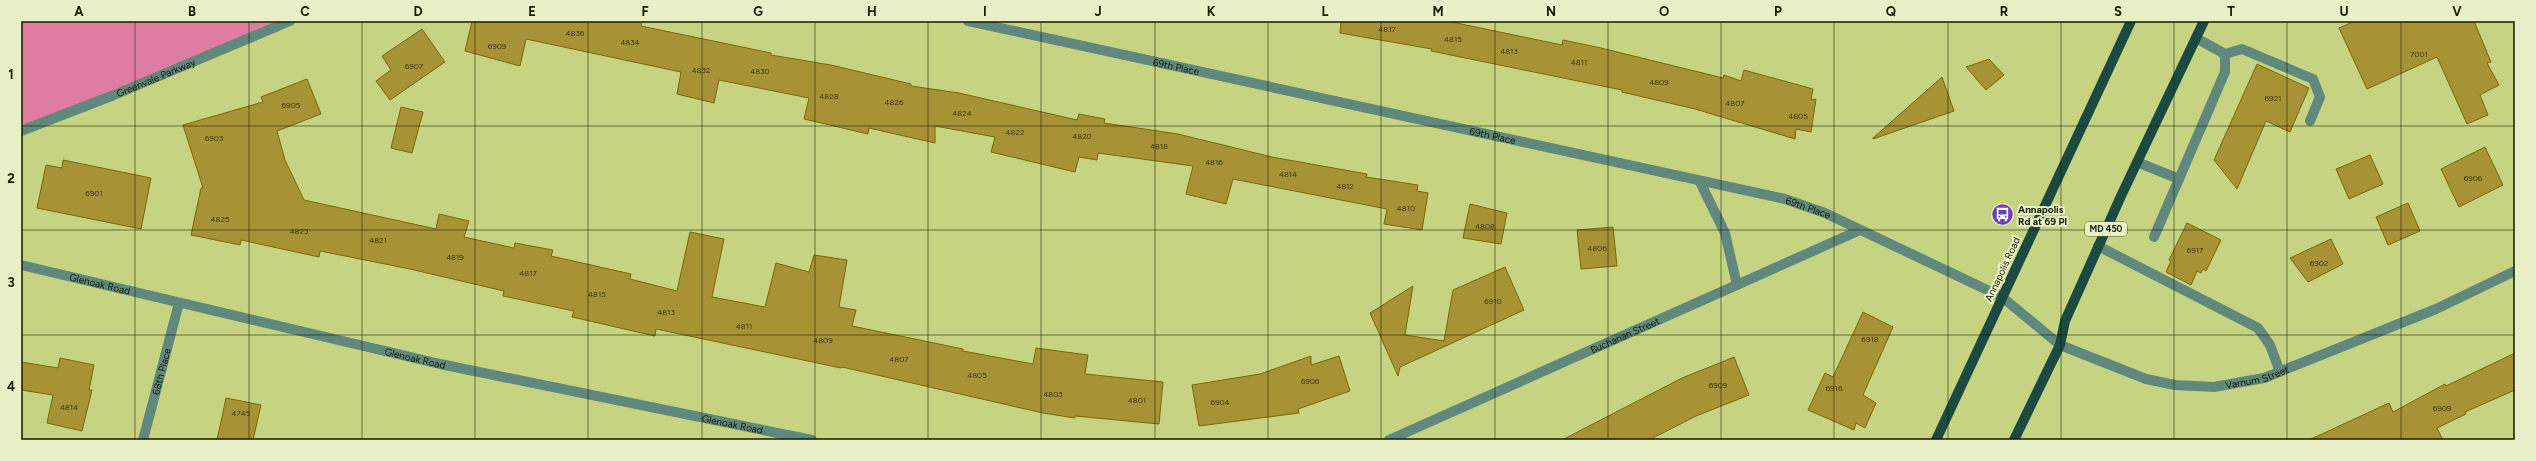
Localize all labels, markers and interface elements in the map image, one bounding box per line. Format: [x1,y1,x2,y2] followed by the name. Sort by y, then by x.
[74,4,84,19] text: A
[188,4,196,19] text: B
[300,4,310,19] text: C
[413,4,423,19] text: D
[528,4,536,19] text: E
[641,4,649,19] text: F
[753,4,763,19] text: G
[867,4,877,19] text: H
[983,4,987,19] text: I
[1094,4,1102,19] text: J
[1207,4,1216,19] text: K
[1322,4,1329,19] text: L
[1432,4,1444,19] text: M
[1546,4,1556,19] text: N
[1659,4,1669,19] text: O
[1774,4,1782,19] text: P
[1886,4,1896,19] text: Q
[2000,4,2009,19] text: R
[2114,4,2122,19] text: S
[2227,4,2235,19] text: T
[2339,4,2349,19] text: U
[2452,4,2462,19] text: V
[1378,24,1396,34] house number: 4817
[566,28,585,38] house number: 4836
[1444,34,1462,44] house number: 4815
[620,37,640,47] house number: 4834
[488,41,507,51] house number: 6909
[1500,46,1518,56] house number: 4813
[2410,49,2428,59] house number: 7001
[114,55,198,100] street label: Greenvale Parkway
[1152,55,1201,78] street label: 69th Place
[1571,57,1587,67] house number: 4811
[405,61,424,71] house number: 6907
[692,65,710,75] house number: 4832
[750,66,770,76] house number: 4830
[8,67,14,82] text: 1
[1649,77,1669,87] house number: 4809
[819,91,839,101] house number: 4828
[2265,93,2281,103] house number: 6921
[885,97,904,107] house number: 4826
[1725,98,1745,108] house number: 4807
[282,100,301,110] house number: 6905
[952,108,972,118] house number: 4824
[1788,111,1808,121] house number: 4805
[1468,124,1518,147] street label: 69th Place
[1006,127,1024,137] house number: 4822
[1072,131,1092,141] house number: 4820
[205,133,223,143] house number: 6903
[1150,141,1168,151] house number: 4818
[1205,157,1223,167] house number: 4816
[1279,169,1297,179] house number: 4814
[7,171,15,186] text: 2
[2464,173,2483,183] house number: 6906
[1336,181,1354,191] house number: 4812
[85,188,103,198] house number: 6901
[1784,194,1834,222] street label: 69th Place
[1989,202,2015,228] bus stop icon: Annapolis Rd at 69 Pl
[1397,203,1415,213] house number: 4810
[2018,203,2067,228] place label: Annapolis Rd at 69 Pl
[211,214,230,224] house number: 4825
[1475,221,1495,231] house number: 4808
[2085,222,2127,236] road number: MD 450
[290,226,308,236] house number: 4823
[369,235,387,245] house number: 4821
[1982,235,2023,303] street label: Annapolis Road
[1587,243,1607,253] house number: 4806
[2187,245,2204,255] house number: 6917
[446,252,464,262] house number: 4819
[2310,258,2328,268] house number: 6902
[519,268,537,278] house number: 4817
[68,271,132,298] street label: Glenoak Road
[7,275,15,290] text: 3
[588,289,606,299] house number: 4815
[1484,296,1502,306] house number: 6910
[657,307,675,317] house number: 4813
[1588,314,1662,357] street label: Buchanan Street
[736,321,752,331] house number: 4811
[1861,334,1879,344] house number: 6918
[813,335,833,345] house number: 4809
[383,345,447,372] street label: Glenoak Road
[149,346,174,396] street label: 68th Place
[889,354,909,364] house number: 4807
[2224,363,2291,392] street label: Varnum Street
[967,370,987,380] house number: 4805
[1301,376,1320,386] house number: 6906
[7,379,15,394] text: 4
[1709,380,1728,390] house number: 6909
[1826,383,1843,393] house number: 6916
[1043,389,1063,399] house number: 4803
[1128,395,1146,405] house number: 4801
[1210,397,1230,407] house number: 6904
[60,402,78,412] house number: 4814
[2433,403,2452,413] house number: 6909
[232,408,251,418] house number: 4745
[701,412,764,437] street label: Glenoak Road

